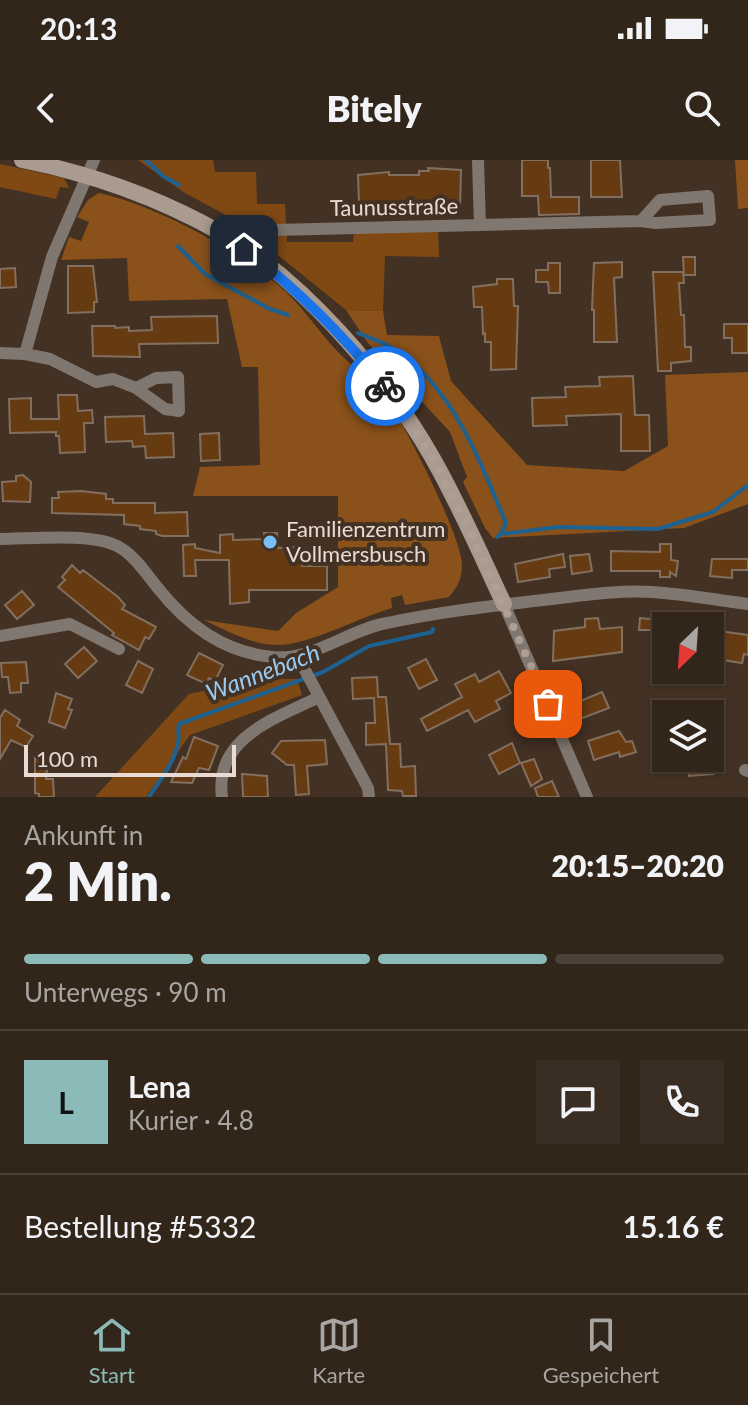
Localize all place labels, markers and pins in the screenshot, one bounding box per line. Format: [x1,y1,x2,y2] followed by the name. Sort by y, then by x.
[210,215,278,283] pin
[286,515,445,567] place label: Familienzentrum Vollmersbusch
[261,533,279,551] marker: Familienzentrum Vollmersbusch
[514,670,582,738] pin

